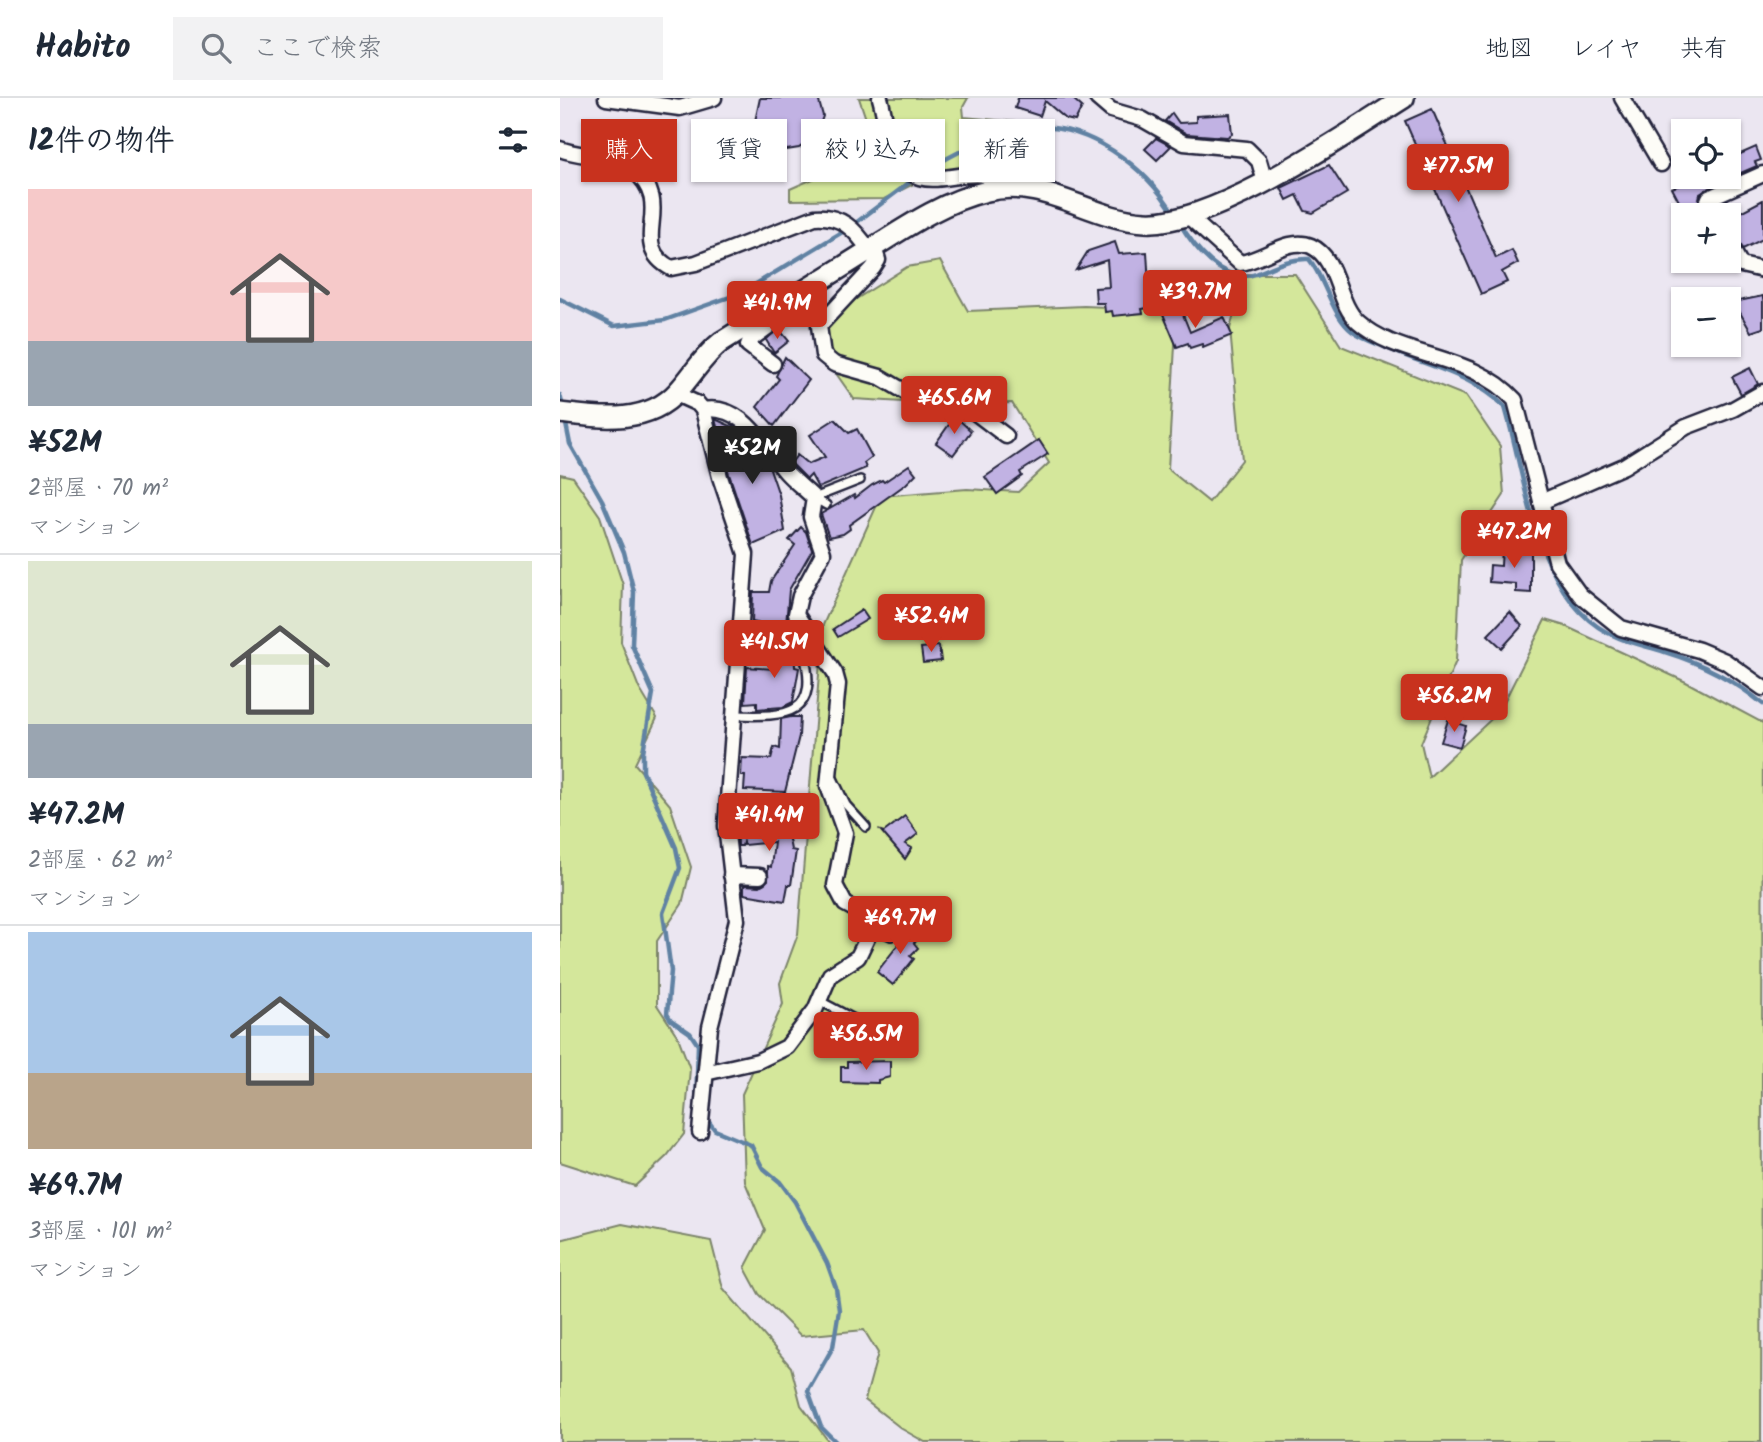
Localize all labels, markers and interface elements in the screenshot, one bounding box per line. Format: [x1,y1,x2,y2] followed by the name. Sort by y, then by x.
[173,17,663,80] search box
[35,22,131,75] text: Habito
[253,28,383,70] text: ここで検索
[197,29,235,67] icon: search
[1485,30,1533,69] text: 地図
[1571,30,1642,69] text: レイヤ
[1680,30,1728,69] text: 共有
[28,118,175,166] text: 12件の物件
[581,119,677,182] chip: 購入
[691,119,787,182] chip: 賃貸
[801,119,945,182] chip: 絞り込み
[959,119,1055,182] chip: 新着
[1671,119,1741,357] map controls
[1671,119,1741,189] button: locate
[494,121,532,159] icon: filters
[1401,144,1515,204] pin: ¥77.5M
[1423,149,1493,185] text: ¥77.5M
[1671,203,1741,273] button: +
[217,235,343,361] icon: home
[1138,271,1252,330] pin: ¥39.7M
[1159,275,1231,311] text: ¥39.7M
[720,282,834,341] pin: ¥41.9M
[743,286,811,322] text: ¥41.9M
[1671,287,1741,357] button: −
[897,376,1011,436] pin: ¥65.6M
[917,381,991,417] text: ¥65.6M
[28,420,102,468] text: ¥52M
[711,426,793,486] pin: ¥52M
[724,431,780,467] text: ¥52M
[28,471,168,507] text: 2部屋 · 70 m²
[28,510,142,546] text: マンション
[1457,510,1571,570] pin: ¥47.2M
[1477,515,1551,551] text: ¥47.2M
[874,594,988,654] pin: ¥52.4M
[894,599,968,635] text: ¥52.4M
[217,607,343,733] icon: home
[717,620,831,680] pin: ¥41.5M
[740,625,808,661] text: ¥41.5M
[1397,674,1511,734] pin: ¥56.2M
[1417,679,1491,715] text: ¥56.2M
[28,792,124,840] text: ¥47.2M
[712,794,826,853] pin: ¥41.4M
[734,798,804,834] text: ¥41.4M
[28,843,172,879] text: 2部屋 · 62 m²
[28,882,142,918] text: マンション
[843,896,957,956] pin: ¥69.7M
[864,901,936,937] text: ¥69.7M
[217,978,343,1104] icon: home
[809,1012,923,1072] pin: ¥56.5M
[830,1017,902,1053] text: ¥56.5M
[28,1163,122,1211] text: ¥69.7M
[28,1214,172,1250] text: 3部屋 · 101 m²
[28,1253,142,1289] text: マンション

